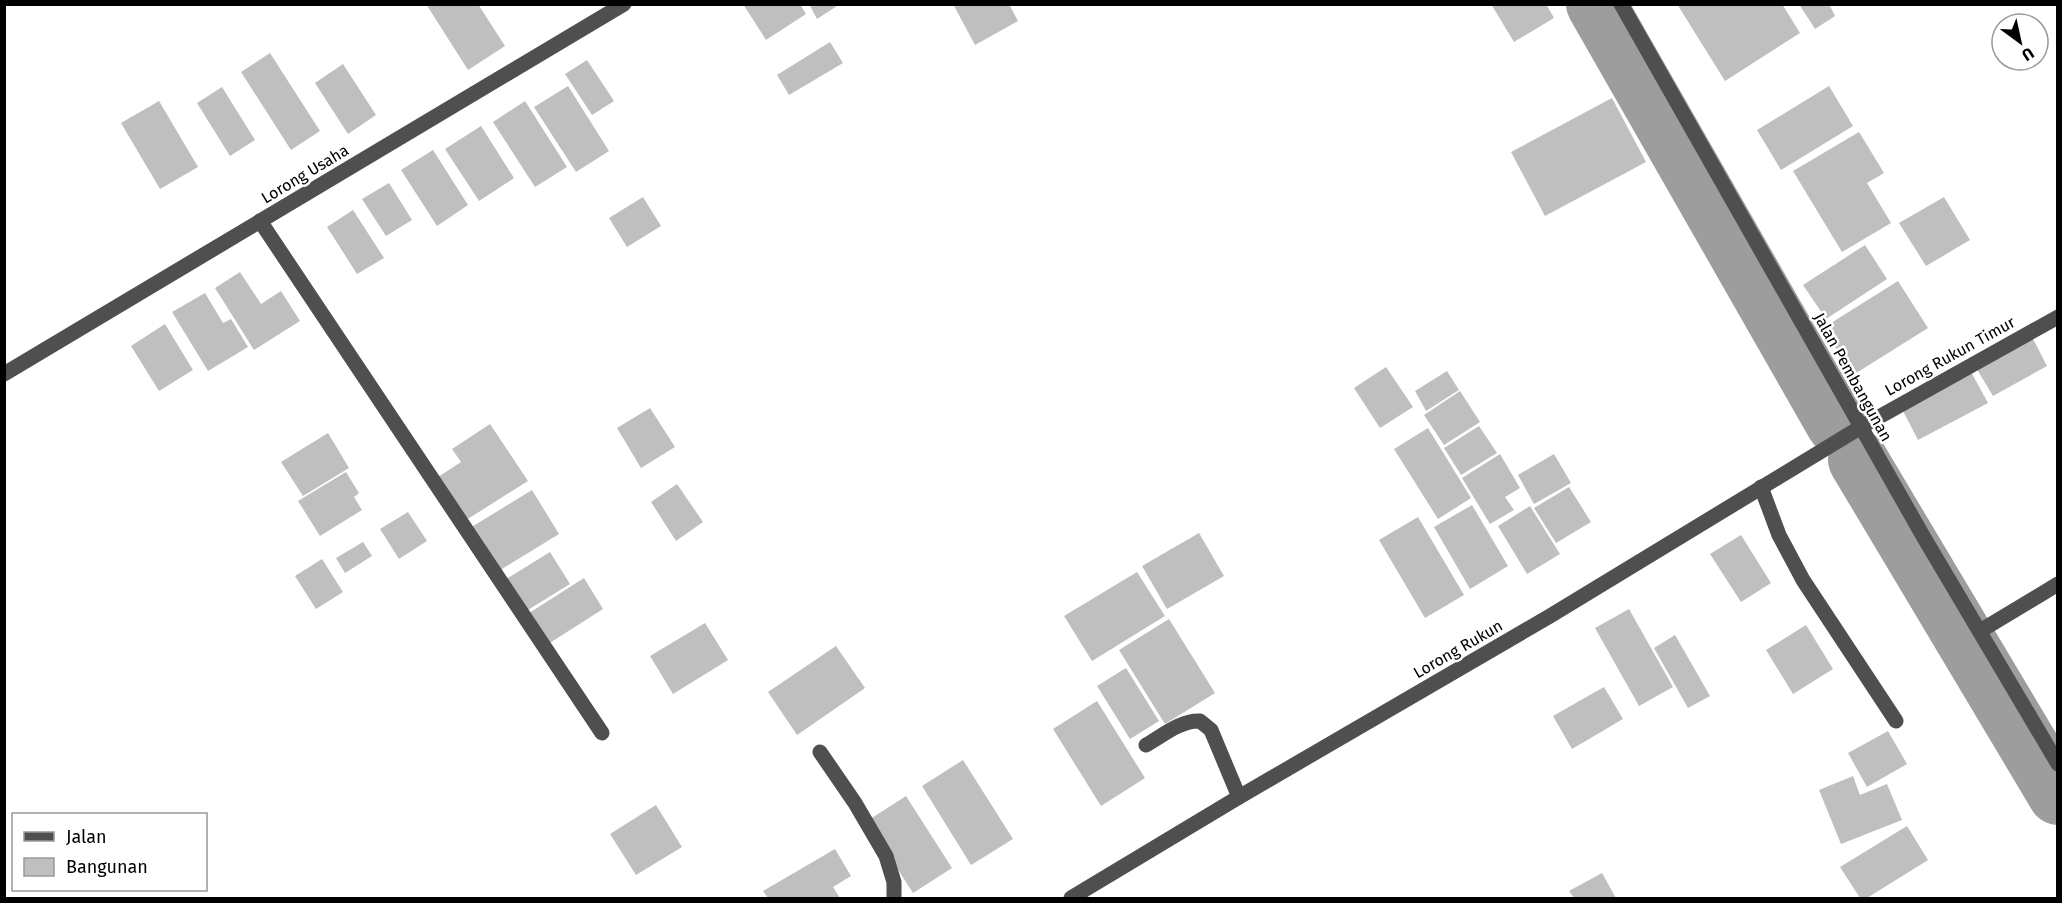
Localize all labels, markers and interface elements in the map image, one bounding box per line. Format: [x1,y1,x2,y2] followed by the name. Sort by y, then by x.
[1990,12,2050,72] north arrow
[2018,43,2037,65] text: U
[258,140,352,208] street label: Lorong Usaha
[1810,309,1896,445] street label: Jalan Pembangunan
[1882,312,2019,400] street label: Lorong Rukun Timur
[1410,616,1506,682] street label: Lorong Rukun
[12,813,207,891] legend
[66,826,107,848] text: Jalan
[66,856,148,878] text: Bangunan

